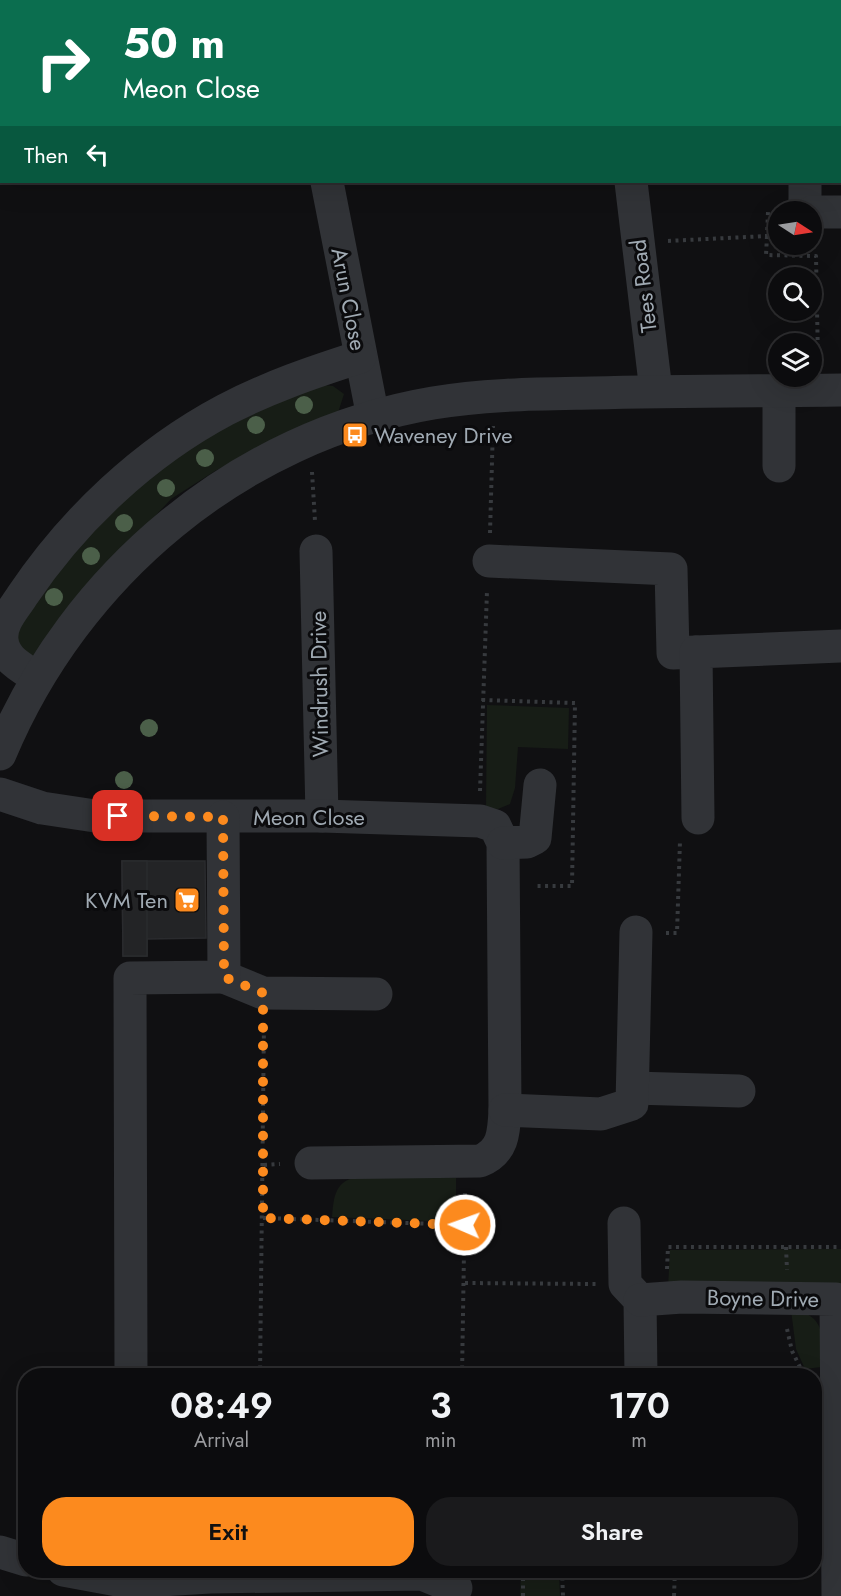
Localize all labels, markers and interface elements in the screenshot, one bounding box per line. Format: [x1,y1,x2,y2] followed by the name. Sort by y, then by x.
[123,13,225,74] text: 50 m
[24,24,102,102] icon: right
[123,69,260,108] text: Meon Close
[81,138,114,171] icon: left
[24,139,69,171] text: Then
[768,201,822,255] north arrow
[768,201,822,387] map controls
[621,238,665,334] street label: Tees Road
[323,245,375,353] street label: Arun Close
[768,267,822,321] button: search
[768,333,822,387] button: layers
[374,419,512,451] place label: Waveney Drive
[340,420,370,450] bus stop icon: Waveney Drive
[302,610,336,758] street label: Windrush Drive
[92,790,143,841] pin
[101,799,134,832] icon: arrive
[253,801,365,833] street label: Meon Close
[85,884,168,916] place label: KVM Ten
[172,885,202,915] supermarket icon: KVM Ten
[433,1193,497,1257] position arrow
[707,1281,819,1315] street label: Boyne Drive
[170,1379,273,1431] text: 08:49
[430,1379,451,1431] text: 3
[608,1379,670,1431] text: 170
[194,1426,249,1455] text: Arrival
[425,1426,456,1455] text: min
[631,1426,647,1455] text: m
[42,1497,414,1566] button: Exit
[426,1497,798,1566] button: Share

